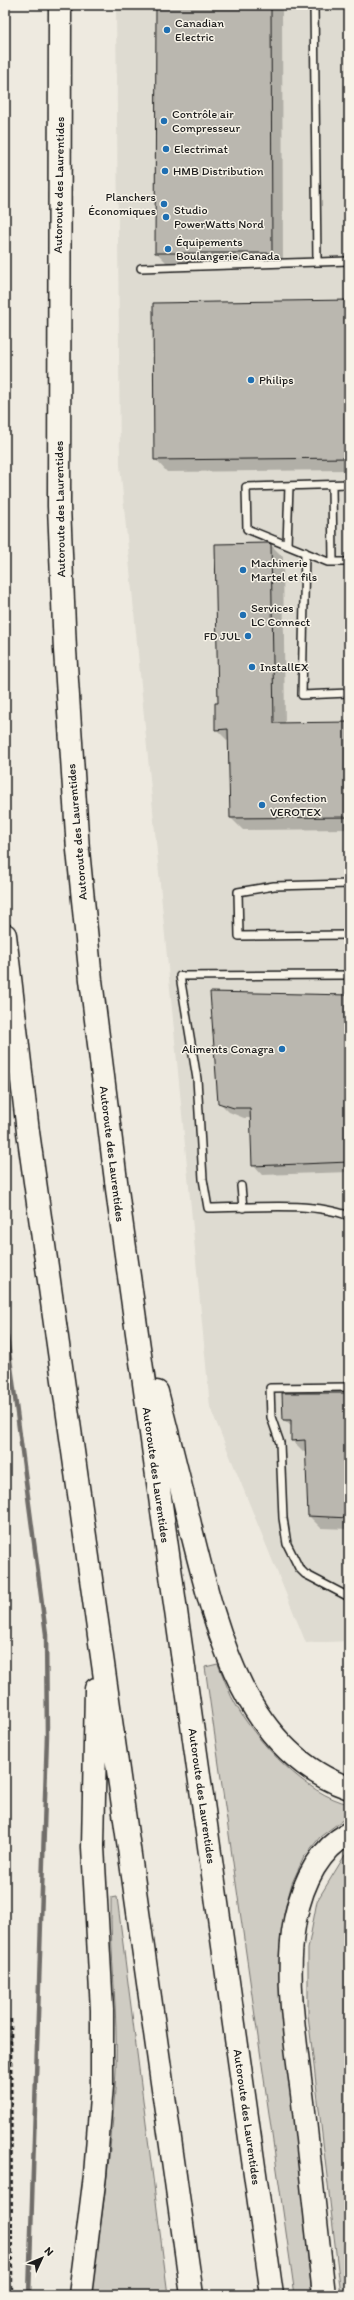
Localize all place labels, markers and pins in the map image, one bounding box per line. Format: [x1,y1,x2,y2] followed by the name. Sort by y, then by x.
[175,16,224,44] place label: Canadian Electric
[162,25,172,35] marker: Canadian Electric
[172,107,240,135] place label: Contrôle air Compresseur
[159,116,169,126] marker: Contrôle air Compresseur
[174,142,228,156] place label: Electrimat
[161,144,171,154] marker: Electrimat
[173,164,264,178] place label: HMB Distribution
[160,166,170,176] marker: HMB Distribution
[88,190,156,218] place label: Planchers Économiques
[159,199,169,209] marker: Planchers Économiques
[174,203,264,231] place label: Studio PowerWatts Nord
[161,212,171,222] marker: Studio PowerWatts Nord
[176,235,280,263] place label: Équipements Boulangerie Canada
[163,244,173,254] marker: Équipements Boulangerie Canada
[259,373,294,387] place label: Philips
[246,375,256,385] marker: Philips
[251,556,317,584] place label: Machinerie Martel et fils
[238,565,248,575] marker: Machinerie Martel et fils
[251,601,311,629] place label: Services LC Connect
[238,610,248,620] marker: Services LC Connect
[204,629,240,643] place label: FD JUL
[243,631,253,641] marker: FD JUL
[260,660,309,674] place label: InstallEX
[247,662,257,672] marker: InstallEX
[270,791,327,819] place label: Confection VEROTEX
[257,800,267,810] marker: Confection VEROTEX
[182,1042,274,1056] place label: Aliments Conagra
[277,1044,287,1054] marker: Aliments Conagra

